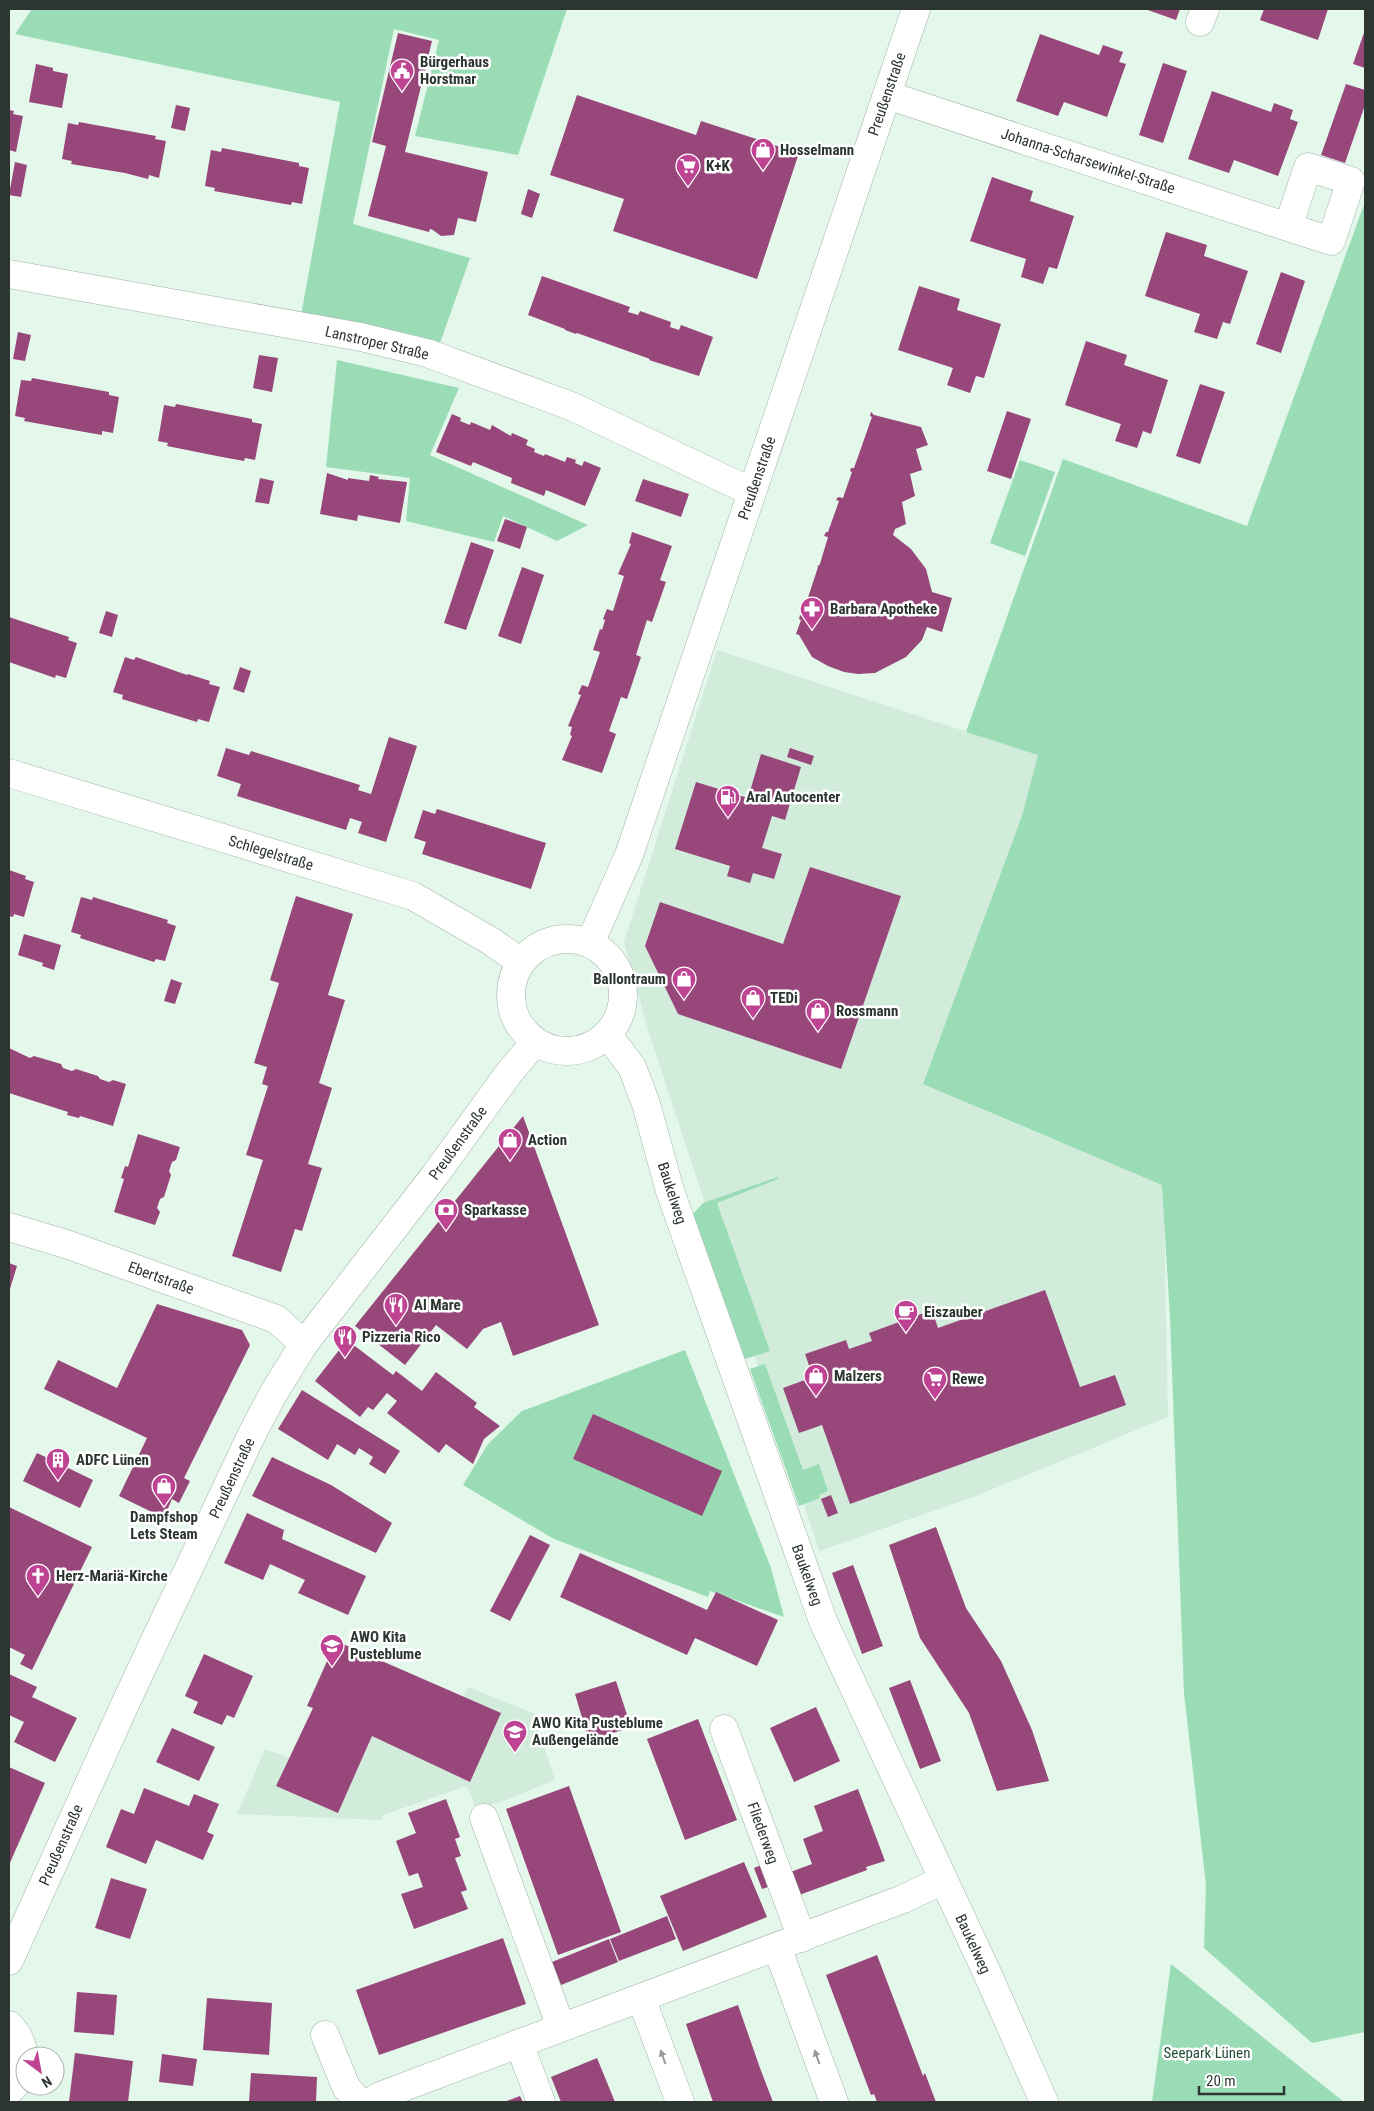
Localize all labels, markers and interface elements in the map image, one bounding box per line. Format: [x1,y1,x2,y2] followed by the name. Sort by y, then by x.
[864,50,910,138] street label: Preußenstraße
[420,53,489,88] place label: Bürgerhaus Horstmar
[389,58,415,92] public building icon: Bürgerhaus Horstmar
[999,124,1177,198] street label: Johanna-Scharsewinkel-Straße
[750,137,776,171] shop icon: Hosselmann
[780,141,854,159] place label: Hosselmann
[675,153,701,187] supermarket icon: K+K
[706,157,730,175] place label: K+K
[323,322,431,364] street label: Lanstroper Straße
[734,434,780,522] street label: Preußenstraße
[799,596,825,630] pharmacy icon: Barbara Apotheke
[830,600,937,618] place label: Barbara Apotheke
[715,784,741,818] fuel station icon: Aral Autocenter
[746,788,840,806] place label: Aral Autocenter
[226,832,316,874] street label: Schlegelstraße
[671,966,697,1000] shop icon: Ballontraum
[593,970,666,988] place label: Ballontraum
[740,985,766,1019] shop icon: TEDi
[770,989,798,1007] place label: TEDi
[805,998,831,1032] shop icon: Rossmann
[836,1002,898,1020] place label: Rossmann
[425,1103,491,1183] street label: Preußenstraße
[497,1127,523,1161] shop icon: Action
[528,1131,567,1149] place label: Action
[654,1160,690,1226] street label: Baukelweg
[433,1197,459,1231] bank icon: Sparkasse
[464,1201,527,1219] place label: Sparkasse
[126,1258,196,1298] street label: Ebertstraße
[383,1292,409,1326] restaurant icon: Al Mare
[414,1296,461,1314] place label: Al Mare
[893,1299,919,1333] cafe icon: Eiszauber
[924,1303,983,1321] place label: Eiszauber
[332,1324,358,1358] restaurant icon: Pizzeria Rico
[362,1328,441,1346] place label: Pizzeria Rico
[803,1363,829,1397] shop icon: Malzers
[922,1366,948,1400] supermarket icon: Rewe
[834,1367,882,1385] place label: Malzers
[952,1370,984,1388] place label: Rewe
[206,1435,258,1521] street label: Preußenstraße
[45,1447,71,1481] building icon: ADFC Lünen
[76,1451,149,1469] place label: ADFC Lünen
[151,1473,177,1507] shop icon: Dampfshop Lets Steam
[130,1508,198,1543] place label: Dampfshop Lets Steam
[788,1542,826,1608] street label: Baukelweg
[25,1563,51,1597] church icon: Herz-Mariä-Kirche
[56,1567,168,1585] place label: Herz-Mariä-Kirche
[350,1628,421,1663] place label: AWO Kita Pusteblume
[319,1633,345,1667] school or university icon: AWO Kita Pusteblume
[532,1714,663,1749] place label: AWO Kita Pusteblume Außengelände
[502,1719,528,1753] school or university icon: AWO Kita Pusteblume Außengelände
[744,1800,782,1866] street label: Fliederweg
[35,1802,87,1888] street label: Preußenstraße
[951,1911,995,1977] street label: Baukelweg
[1164,2044,1250,2062] park label: Seepark Lünen
[15,2046,65,2096] north arrow
[659,2049,666,2064] one-way arrow
[813,2049,820,2064] one-way arrow
[1199,2064,1284,2096] scale bar
[1206,2072,1236,2090] text: 20 m
[39,2073,55,2091] text: N

